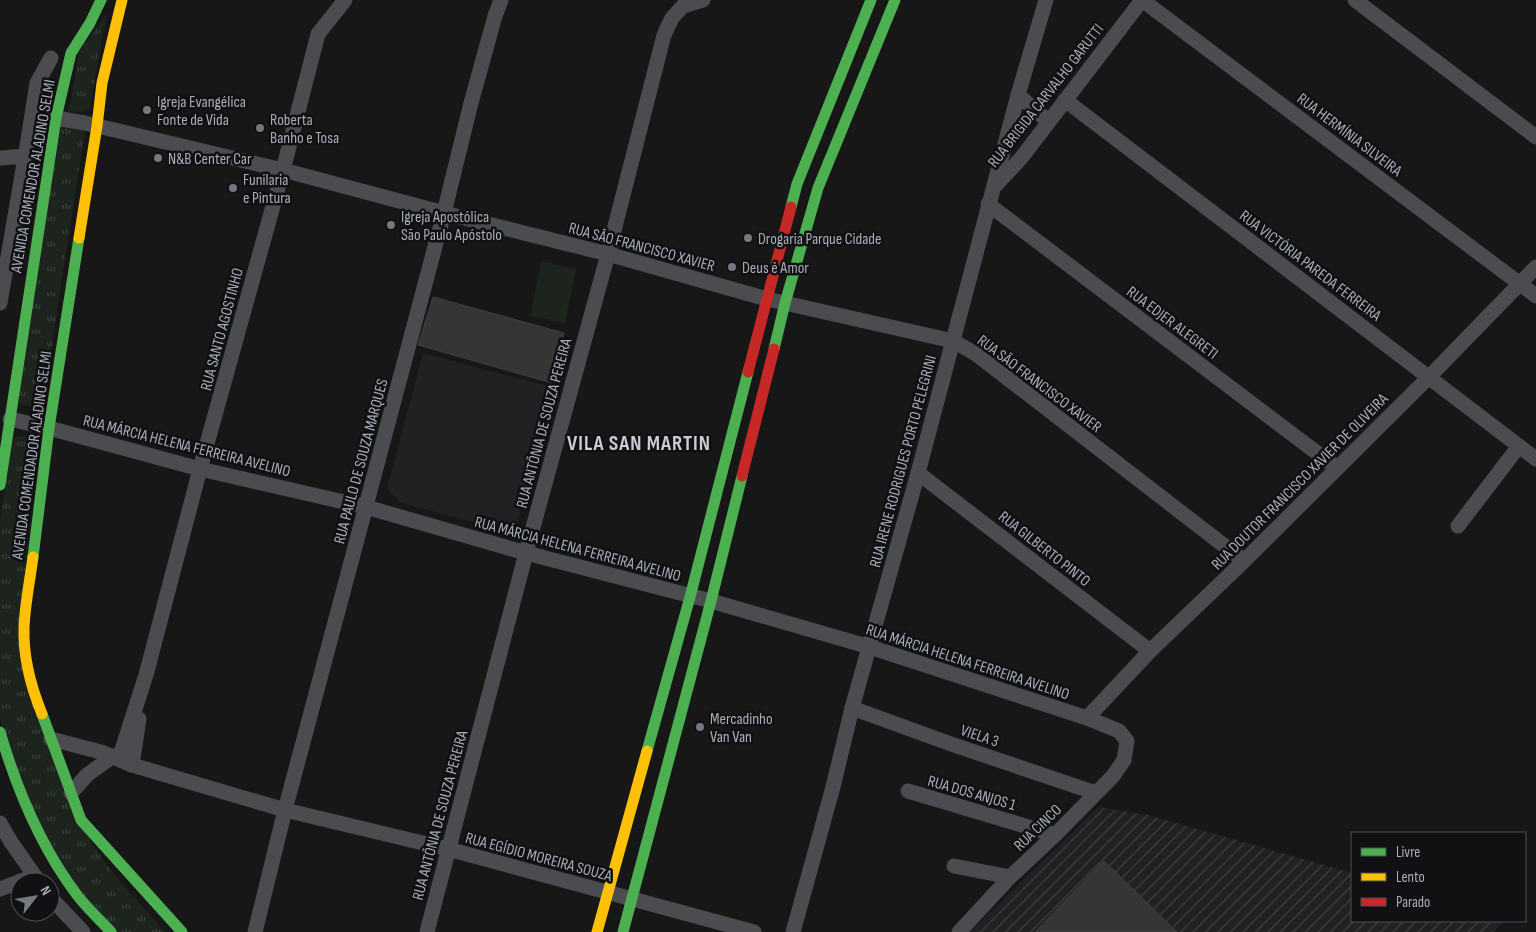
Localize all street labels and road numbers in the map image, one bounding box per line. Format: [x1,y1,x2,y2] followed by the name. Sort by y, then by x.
[984,20,1108,171] street label: RUA BRIGIDA CARVALHO GARUTTI
[7,78,60,275] street label: AVENIDA COMENDOR ALADINO SELMI
[1293,90,1405,181] street label: RUA HERMÍNIA SILVEIRA
[1235,207,1385,326] street label: RUA VICTÓRIA PAREDA FERREIRA
[566,219,717,276] street label: RUA SÃO FRANCISCO XAVIER
[197,266,248,393] street label: RUA SANTO AGOSTINHO
[1123,283,1222,364] street label: RUA EDJER ALEGRETI
[973,331,1105,437] street label: RUA SÃO FRANCISCO XAVIER
[513,336,576,510] street label: RUA ANTÔNIA DE SOUZA PEREIRA
[8,350,57,562] street label: AVENIDA COMENDADOR ALADINO SELMI
[866,353,941,569] street label: RUA IRENE RODRIGUES PORTO PELEGRINI
[330,377,393,546] street label: RUA PAULO DE SOUZA MARQUES
[1208,390,1392,574] street label: RUA DOUTOR FRANCISCO XAVIER DE OLIVEIRA
[81,411,292,481] street label: RUA MÁRCIA HELENA FERREIRA AVELINO
[994,507,1094,591] street label: RUA GILBERTO PINTO
[472,513,683,586] street label: RUA MÁRCIA HELENA FERREIRA AVELINO
[863,621,1072,704] street label: RUA MÁRCIA HELENA FERREIRA AVELINO
[958,721,1001,752] street label: VIELA 3
[409,728,472,902] street label: RUA ANTÔNIA DE SOUZA PEREIRA
[925,772,1018,815] street label: RUA DOS ANJOS 1
[1010,801,1066,855] street label: RUA CINCO
[463,829,614,886] street label: RUA EGÍDIO MOREIRA SOUZA

